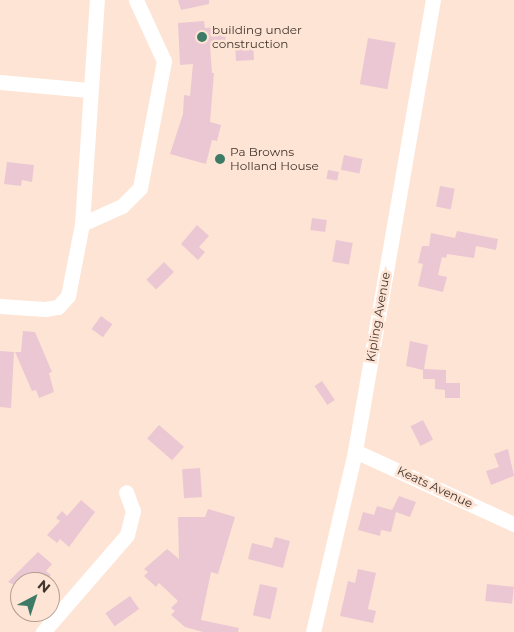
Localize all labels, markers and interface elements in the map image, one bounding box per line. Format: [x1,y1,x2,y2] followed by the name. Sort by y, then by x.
[212,23,302,51] place label: building under construction
[196,31,208,43] marker: building under construction
[230,145,319,173] place label: Pa Browns Holland House
[214,153,226,165] marker: Pa Browns Holland House
[363,271,393,363] street label: Kipling Avenue
[395,463,475,511] street label: Keats Avenue
[10,572,60,622] north arrow
[34,576,54,597] text: N

